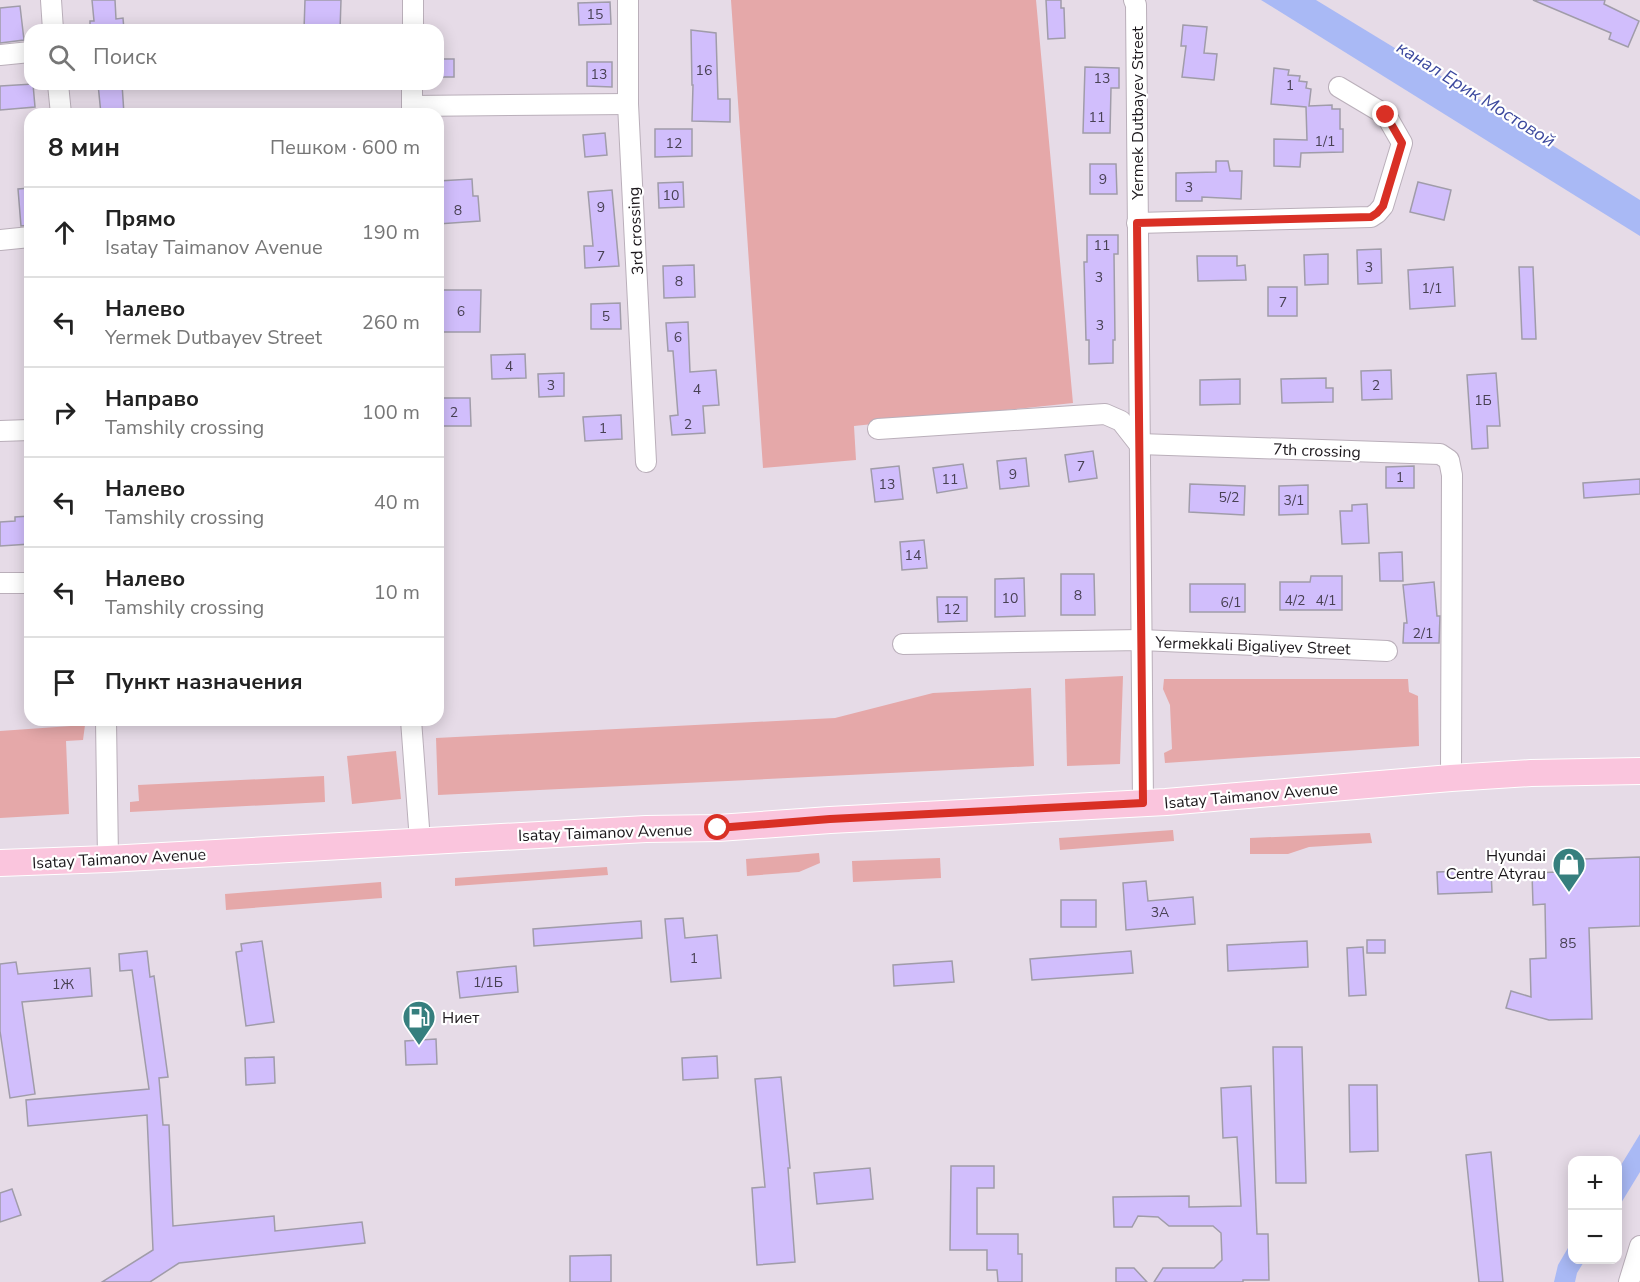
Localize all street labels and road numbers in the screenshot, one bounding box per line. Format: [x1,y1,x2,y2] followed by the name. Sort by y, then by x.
[1127,26,1149,201] street label: Yermek Dutbayev Street
[623,186,649,276] street label: 3rd crossing
[1273,438,1361,464] street label: 7th crossing
[1154,632,1351,660] street label: Yermekkali Bigaliyev Street
[1163,777,1339,815] street label: Isatay Taimanov Avenue
[518,819,692,847] street label: Isatay Taimanov Avenue
[32,843,207,875] street label: Isatay Taimanov Avenue

